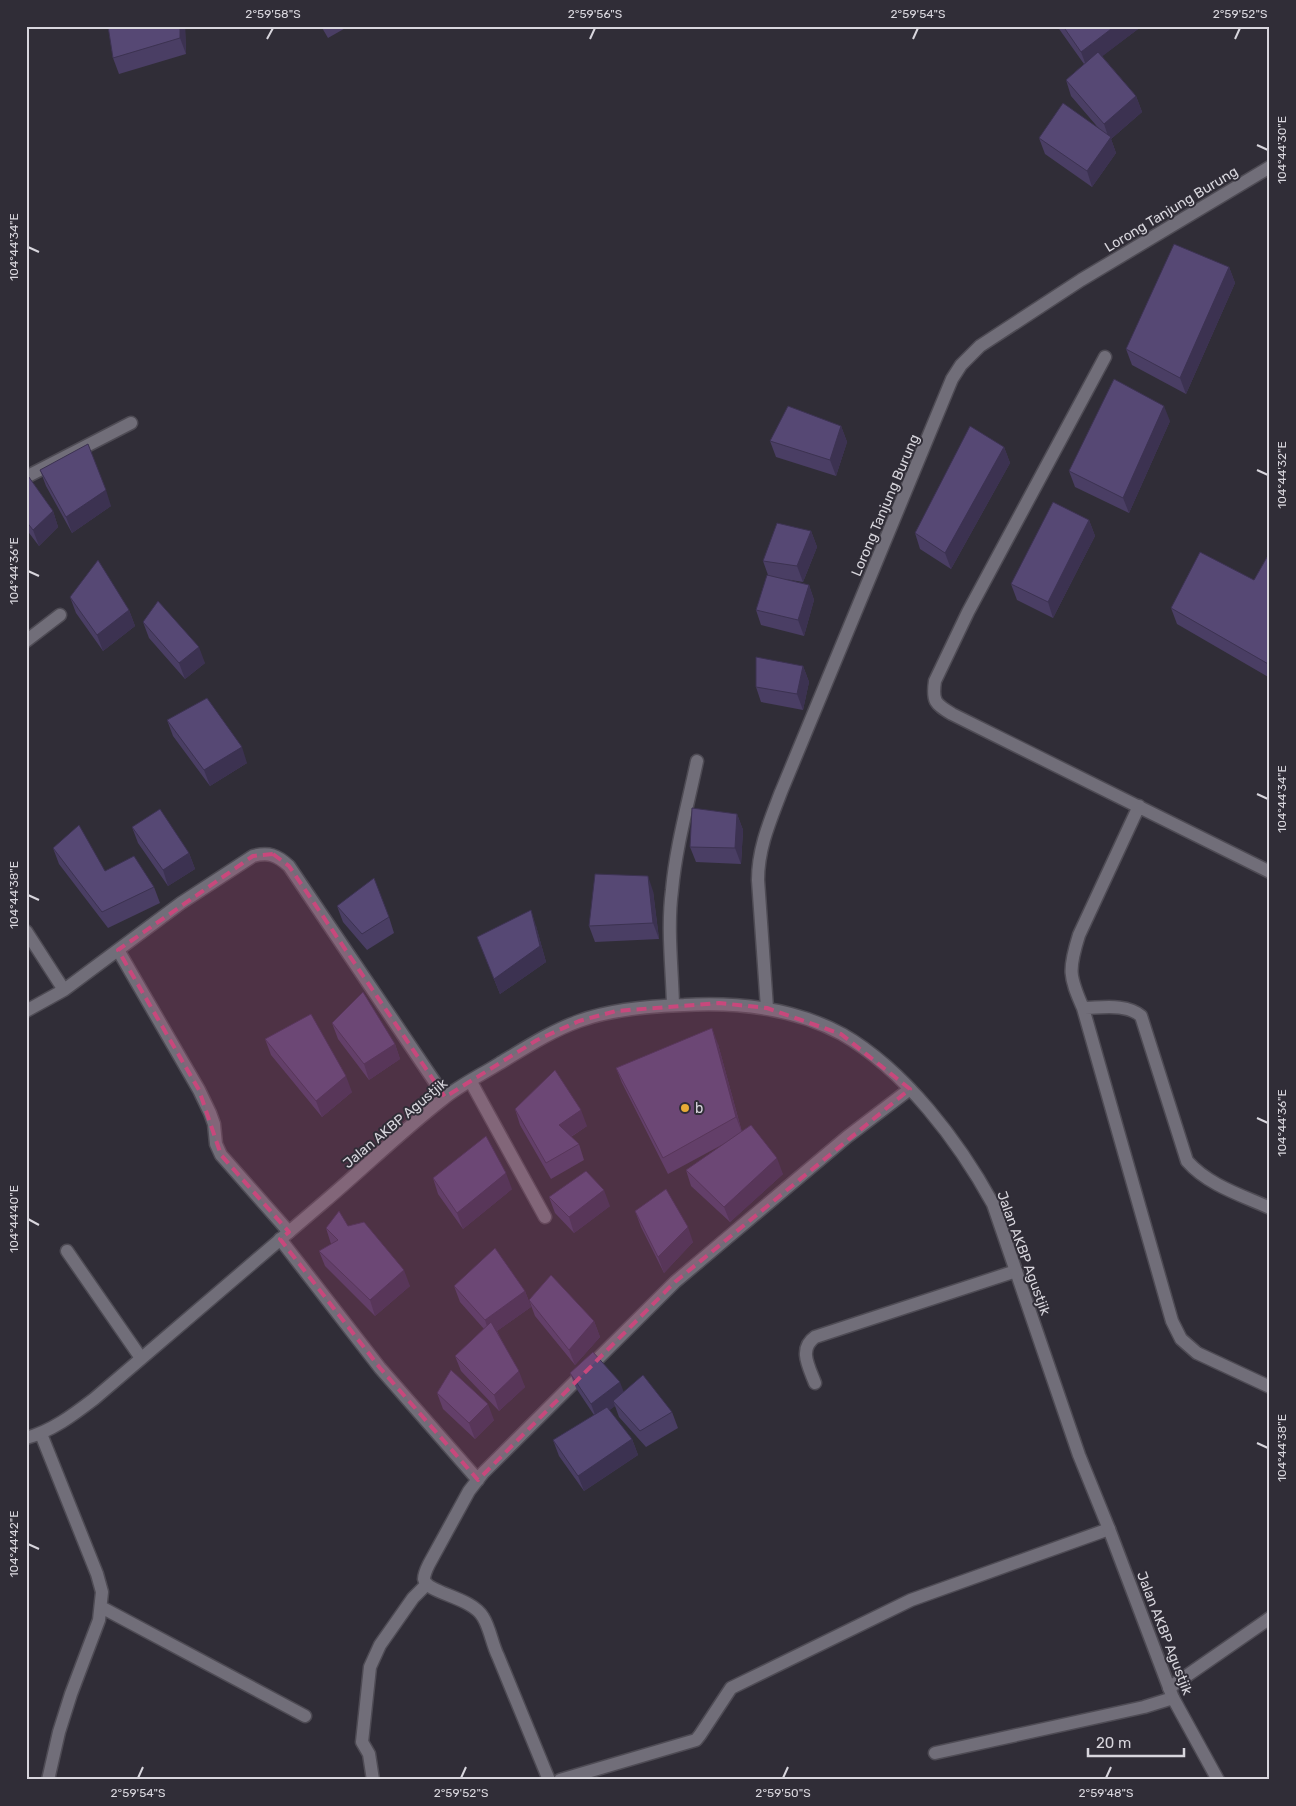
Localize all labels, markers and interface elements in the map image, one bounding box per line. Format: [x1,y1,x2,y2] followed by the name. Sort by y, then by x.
[245,7,301,21] text: 2°59'58"S
[568,7,622,21] text: 2°59'56"S
[891,7,945,21] text: 2°59'54"S
[1213,7,1267,21] text: 2°59'52"S
[1275,116,1289,184] text: 104°44'30"E
[1101,163,1241,256] street label: Lorong Tanjung Burung
[7,213,21,281] text: 104°44'34"E
[848,432,923,579] street label: Lorong Tanjung Burung
[1275,441,1289,509] text: 104°44'32"E
[7,537,21,605] text: 104°44'36"E
[1275,765,1289,833] text: 104°44'34"E
[7,861,21,929] text: 104°44'38"E
[340,1074,452,1172] street label: Jalan AKBP Agustjik
[1275,1089,1289,1157] text: 104°44'36"E
[695,1100,703,1117] place label: b
[679,1102,691,1114] marker: b
[7,1185,21,1253] text: 104°44'40"E
[993,1189,1054,1318] street label: Jalan AKBP Agustjik
[1275,1414,1289,1482] text: 104°44'38"E
[7,1510,21,1578] text: 104°44'42"E
[1133,1569,1196,1698] street label: Jalan AKBP Agustjik
[1088,1726,1185,1758] scale bar
[1096,1734,1131,1752] text: 20 m
[111,1786,165,1800] text: 2°59'54"S
[434,1786,488,1800] text: 2°59'52"S
[755,1786,811,1800] text: 2°59'50"S
[1079,1786,1133,1800] text: 2°59'48"S

